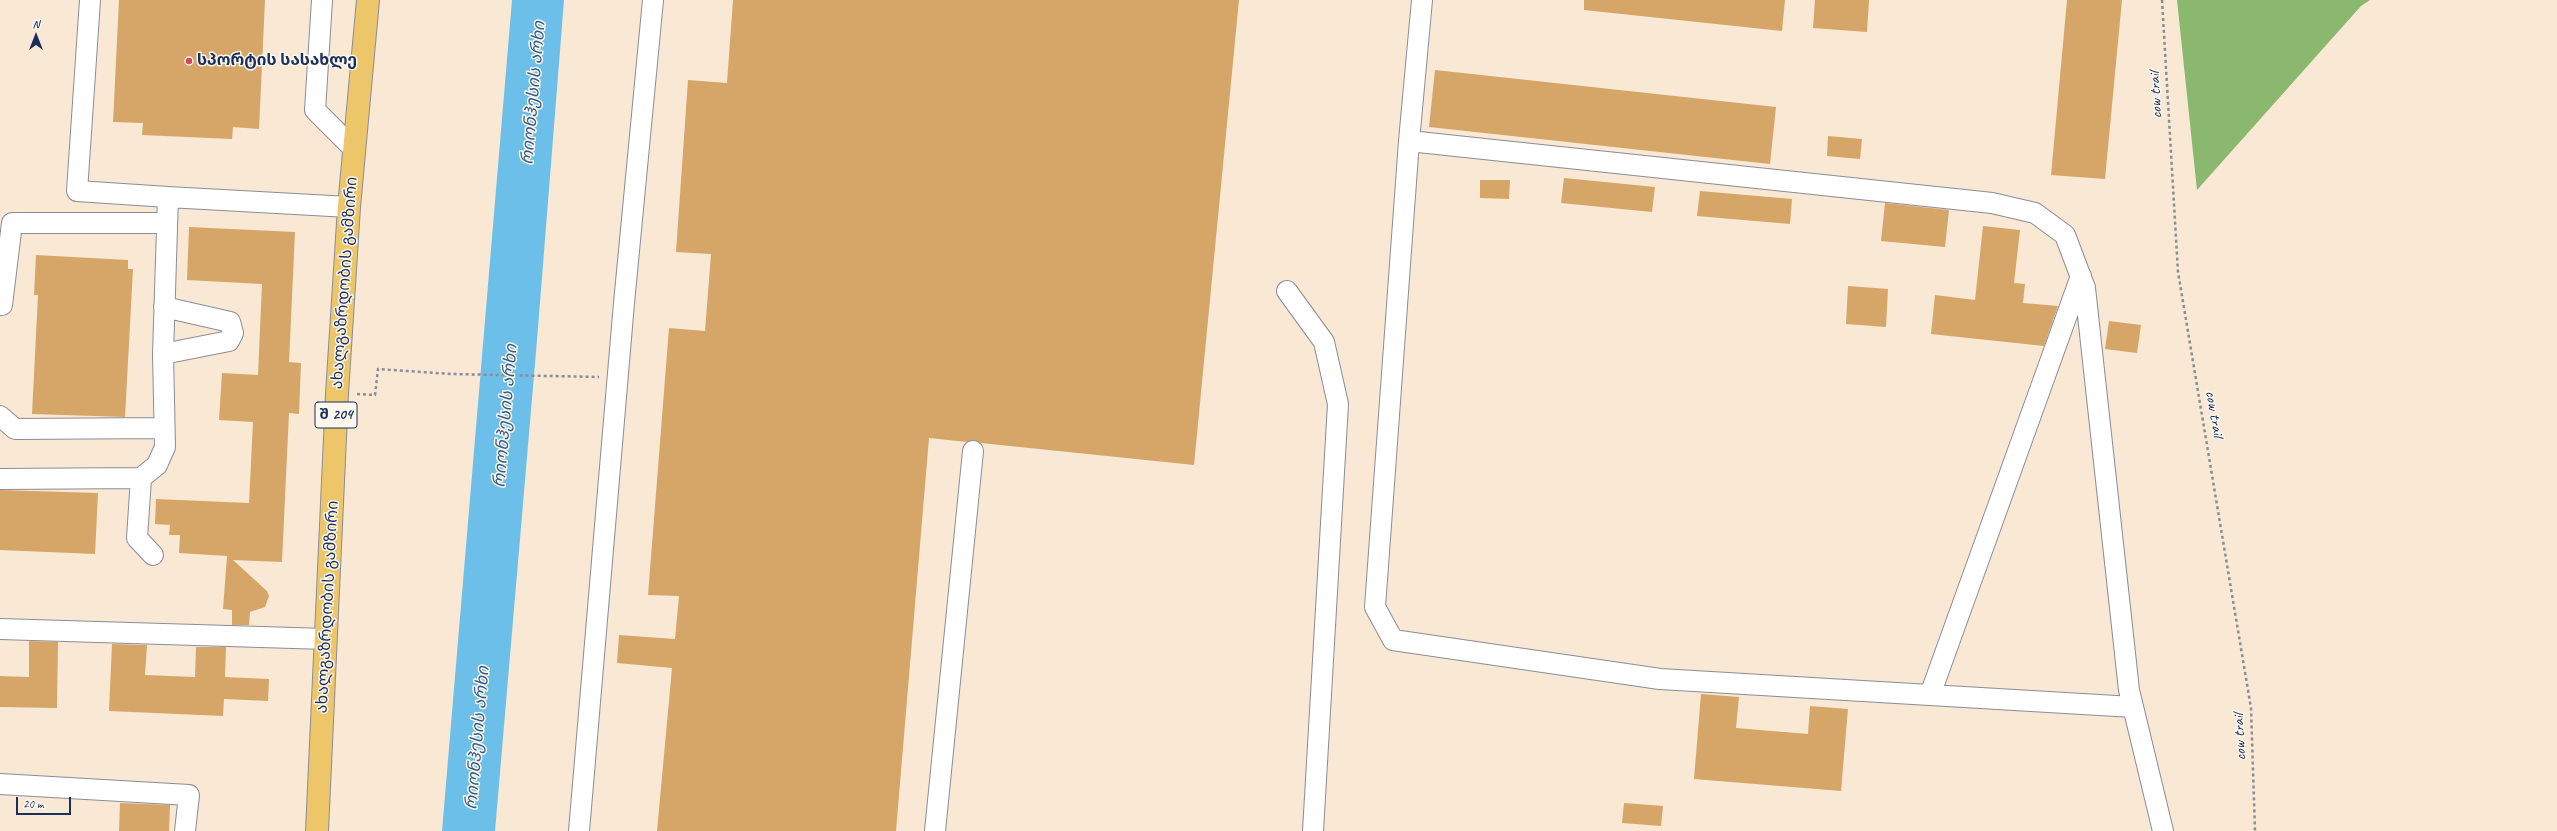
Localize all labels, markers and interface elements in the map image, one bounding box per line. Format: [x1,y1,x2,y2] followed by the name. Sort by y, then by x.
[16,16,56,56] north arrow
[33,17,39,31] text: N
[518,20,550,166] water label: რიონჰესის არხი
[197,51,357,71] place label: სპორტის სასახლე
[184,56,194,66] marker: სპორტის სასახლე
[2145,71,2167,119] street label: cow trail
[328,176,362,390] street label: ახალგაზრდობის გამზირი
[490,343,522,489] water label: რიონჰესის არხი
[2200,389,2228,439] street label: cow trail
[315,402,357,428] road number: შ 204
[313,500,343,714] street label: ახალგაზრდობის გამზირი
[462,665,494,811] water label: რიონჰესის არხი
[2229,713,2251,761] street label: cow trail
[18,789,73,815] scale bar
[23,796,43,812] text: 20 m

